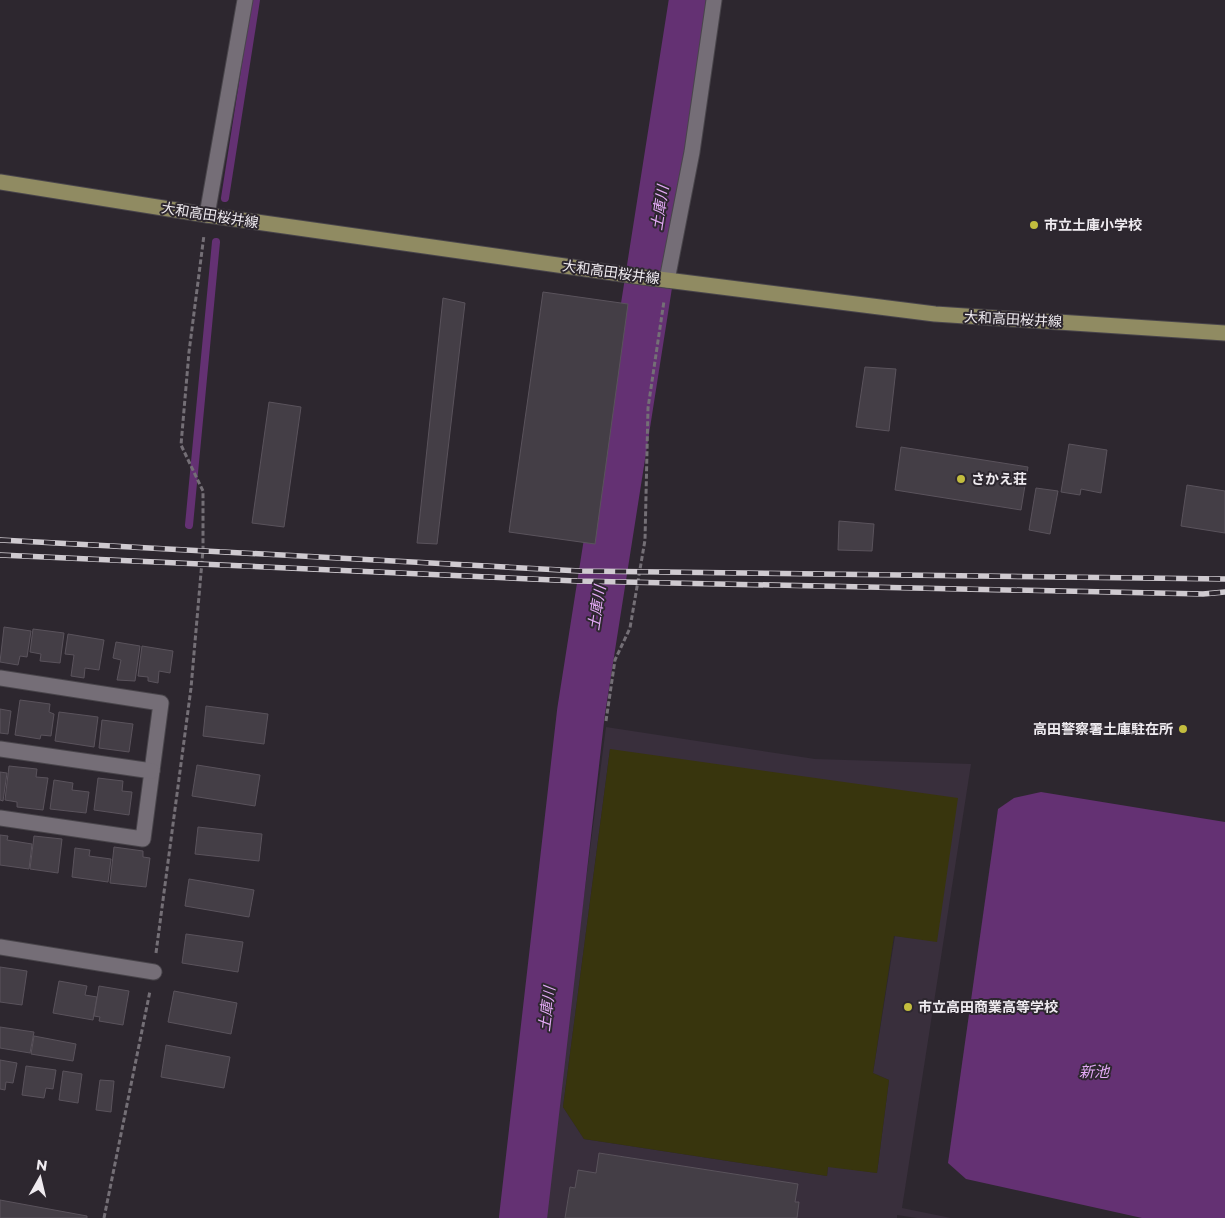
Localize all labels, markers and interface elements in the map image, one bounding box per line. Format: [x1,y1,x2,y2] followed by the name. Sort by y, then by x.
[647,182,673,232] water label: 土庫川
[160,198,260,232] street label: 大和高田桜井線
[1044,216,1142,234] place label: 市立土庫小学校
[1028,219,1040,231] marker: 市立土庫小学校
[561,256,661,288] street label: 大和高田桜井線
[964,307,1062,331] street label: 大和高田桜井線
[971,470,1027,488] place label: さかえ荘
[955,473,967,485] marker: さかえ荘
[584,582,610,632] water label: 土庫川
[1033,720,1173,738] place label: 高田警察署土庫駐在所
[1177,723,1189,735] marker: 高田警察署土庫駐在所
[534,983,559,1032] water label: 土庫川
[918,998,1058,1016] place label: 市立高田商業高等学校
[902,1001,914,1013] marker: 市立高田商業高等学校
[1079,1062,1111,1081] water label: 新池
[15,1153,65,1203] north arrow
[35,1155,49,1175] text: N

